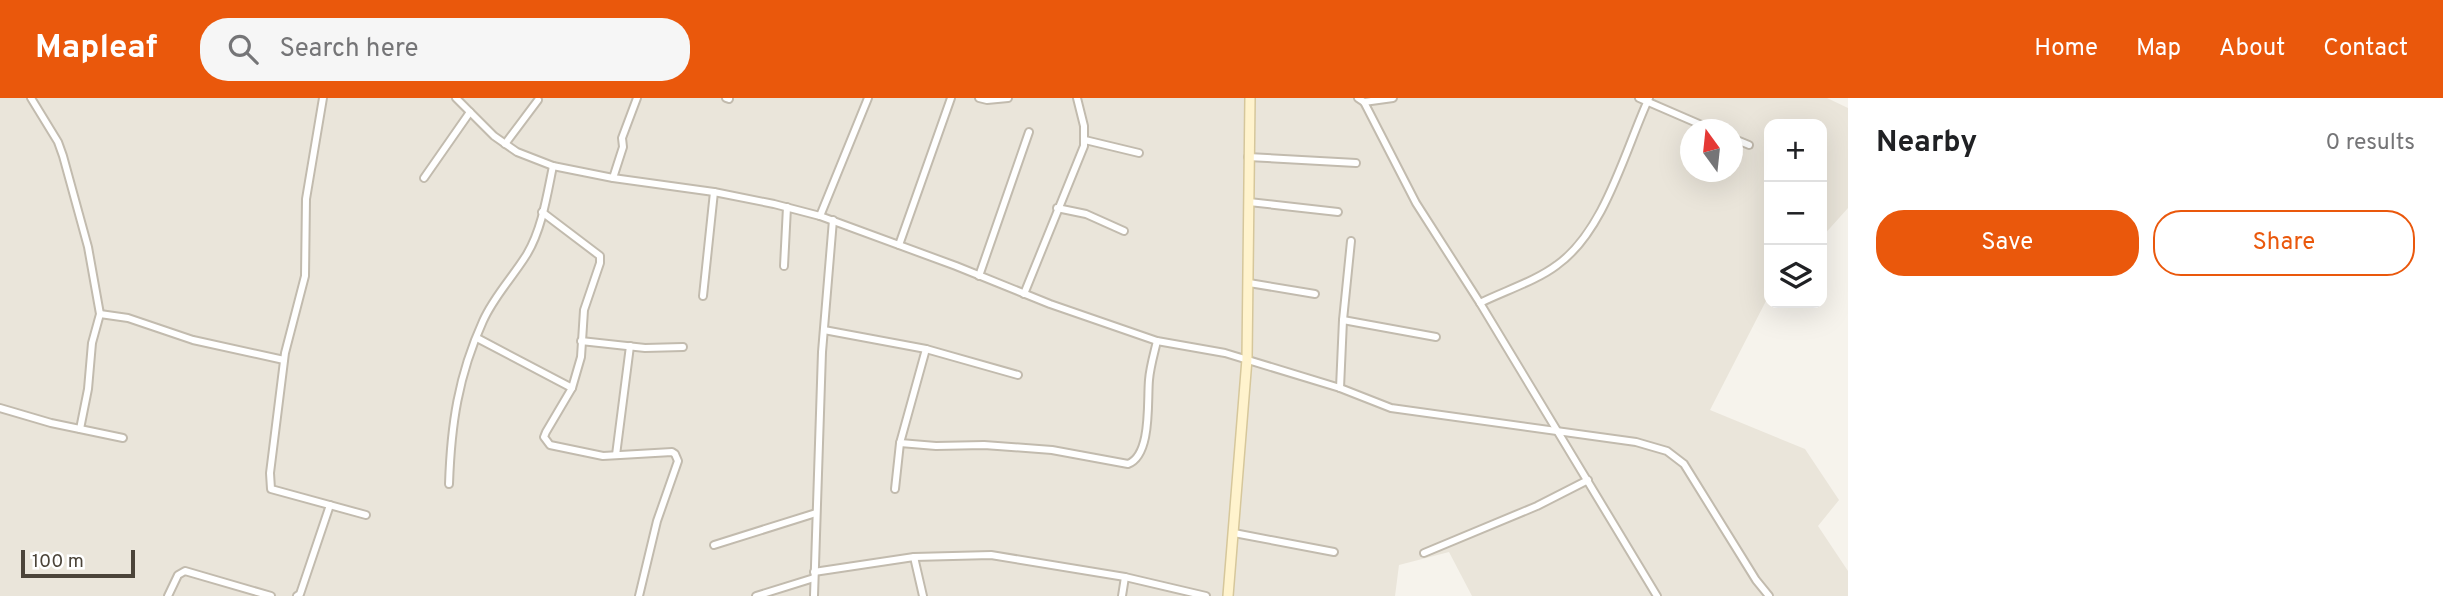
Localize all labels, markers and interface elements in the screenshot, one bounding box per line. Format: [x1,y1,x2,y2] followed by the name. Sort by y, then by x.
[200,18,690,81] search box
[35,28,158,70] text: Mapleaf
[224,30,262,68] icon: search
[280,33,418,66] text: Search here
[2034,34,2098,64] text: Home
[2136,34,2181,64] text: Map
[2219,34,2285,64] text: About
[2323,34,2408,64] text: Contact
[1680,119,1743,182] north arrow
[1764,119,1827,308] map controls
[1764,119,1827,182] button: +
[1876,125,1977,162] text: Nearby
[2326,129,2415,158] text: 0 results
[1764,182,1827,245] button: −
[1876,210,2139,276] button: Save
[2153,210,2415,276] button: Share
[1764,245,1827,308] button: layers
[21,547,135,579] scale bar
[32,550,84,574] text: 100 m

